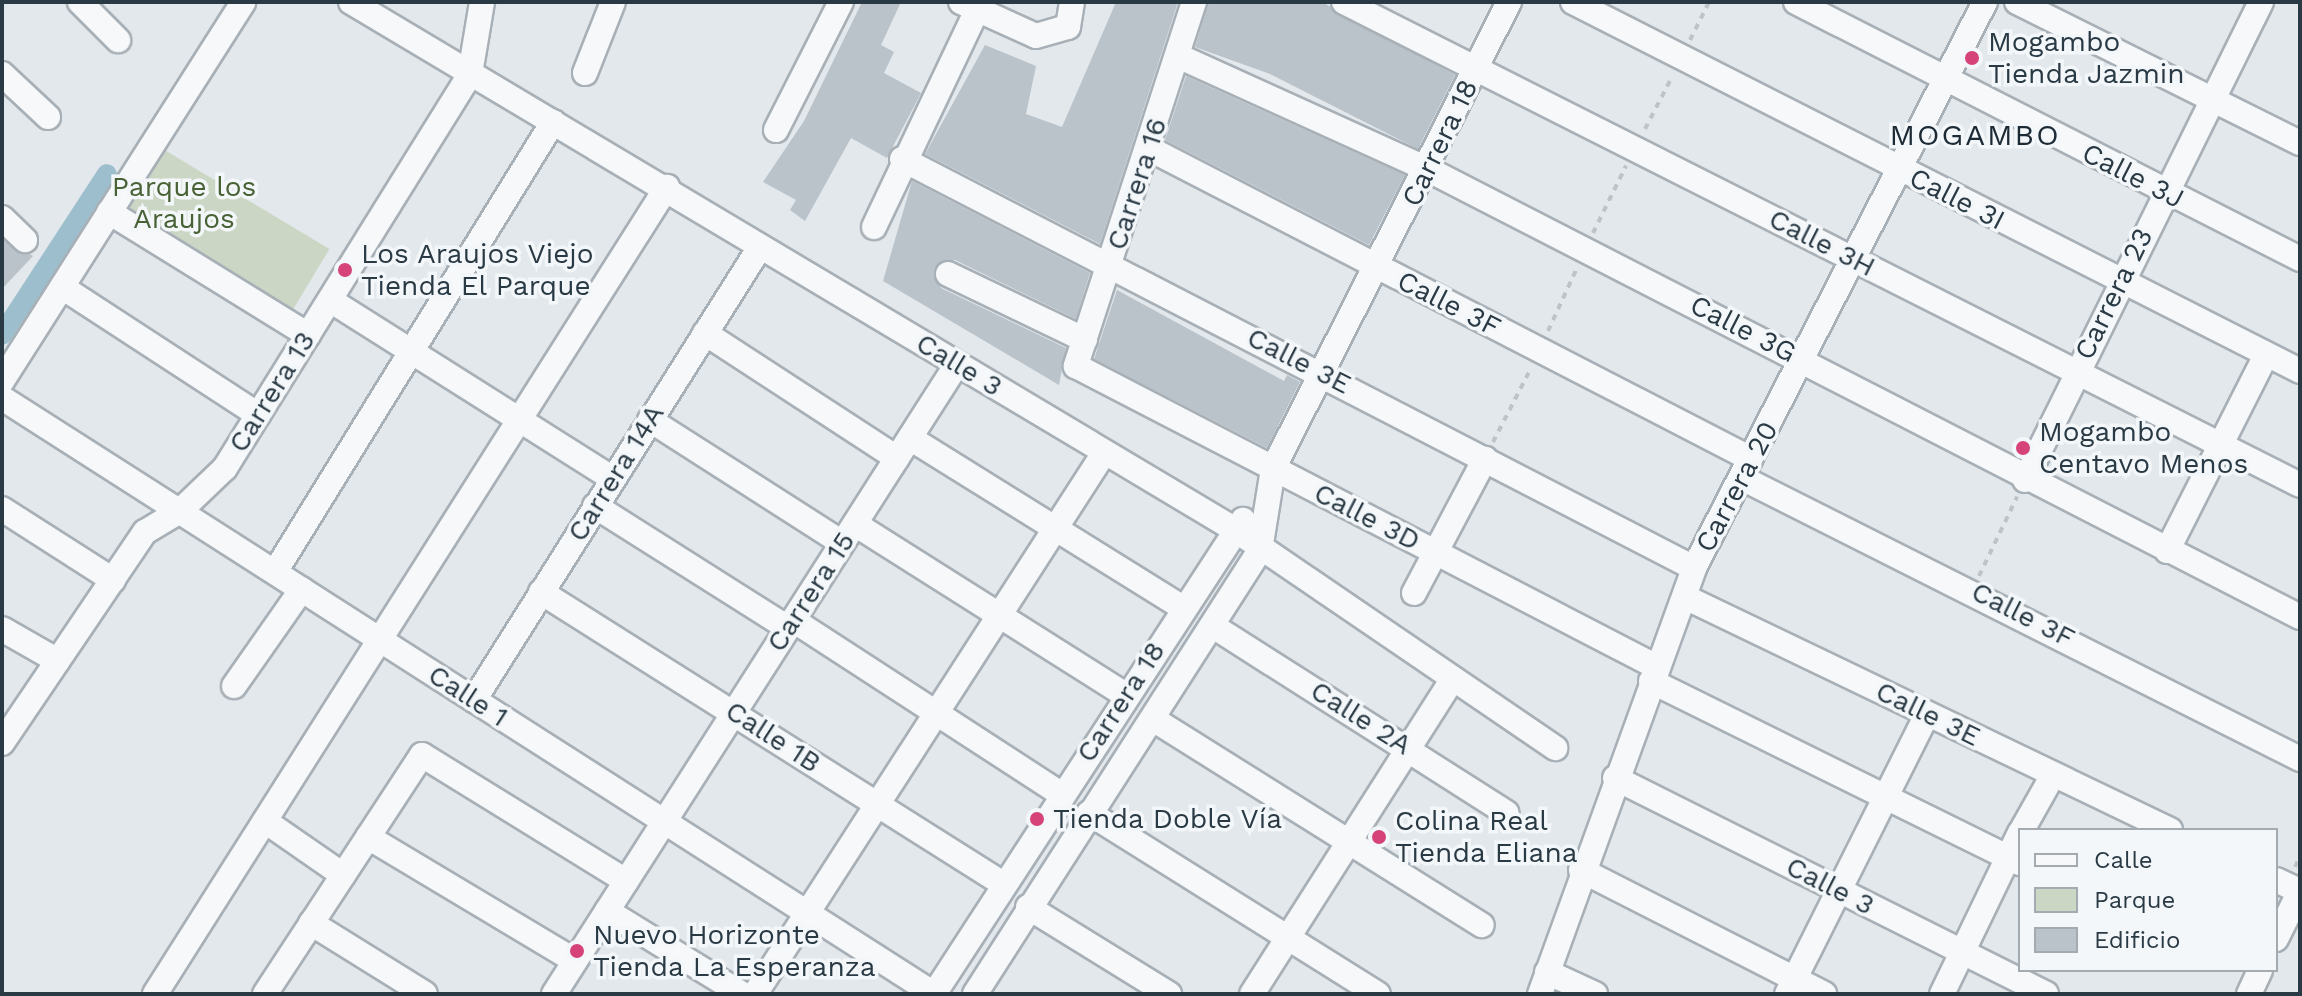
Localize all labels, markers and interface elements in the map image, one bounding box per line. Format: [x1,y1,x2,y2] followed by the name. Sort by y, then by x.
[1988,25,2186,91] place label: Mogambo Tienda Jazmin
[1963,49,1981,67] marker: Mogambo Tienda Jazmin
[1395,74,1485,212] street label: Carrera 18
[1100,113,1174,255] street label: Carrera 16
[1889,117,2061,153] district label: MOGAMBO
[2076,136,2190,216] street label: Calle 3J
[1904,161,2010,237] street label: Calle 3I
[112,170,256,236] park label: Parque los Araujos
[1763,202,1881,284] street label: Calle 3H
[2068,223,2160,365] street label: Carrera 23
[361,237,596,303] place label: Los Araujos Viejo Tienda El Parque
[336,261,354,279] marker: Los Araujos Viejo Tienda El Parque
[1392,264,1506,344] street label: Calle 3F
[1684,288,1802,370] street label: Calle 3G
[1241,321,1357,401] street label: Calle 3E
[221,325,323,459] street label: Carrera 13
[910,326,1008,404] street label: Calle 3
[560,398,672,548] street label: Carrera 14A
[2039,415,2248,481] place label: Mogambo Centavo Menos
[1688,416,1786,558] street label: Carrera 20
[2014,439,2032,457] marker: Mogambo Centavo Menos
[1308,476,1426,558] street label: Calle 3D
[760,525,862,659] street label: Carrera 15
[1966,575,2080,655] street label: Calle 3F
[1069,635,1173,769] street label: Carrera 18
[422,658,514,734] street label: Calle 1
[1304,674,1418,762] street label: Calle 2A
[1870,674,1986,754] street label: Calle 3E
[719,694,827,780] street label: Calle 1B
[1053,802,1284,836] place label: Tienda Doble Vía
[1395,804,1578,870] place label: Colina Real Tienda Eliana
[1028,810,1046,828] marker: Tienda Doble Vía
[1370,828,1388,846] marker: Colina Real Tienda Eliana
[2018,828,2278,972] legend
[2094,846,2153,874] text: Calle
[1780,850,1880,922] street label: Calle 3
[2094,886,2175,914] text: Parque
[593,918,877,984] place label: Nuevo Horizonte Tienda La Esperanza
[2094,926,2180,954] text: Edificio
[568,942,586,960] marker: Nuevo Horizonte Tienda La Esperanza

